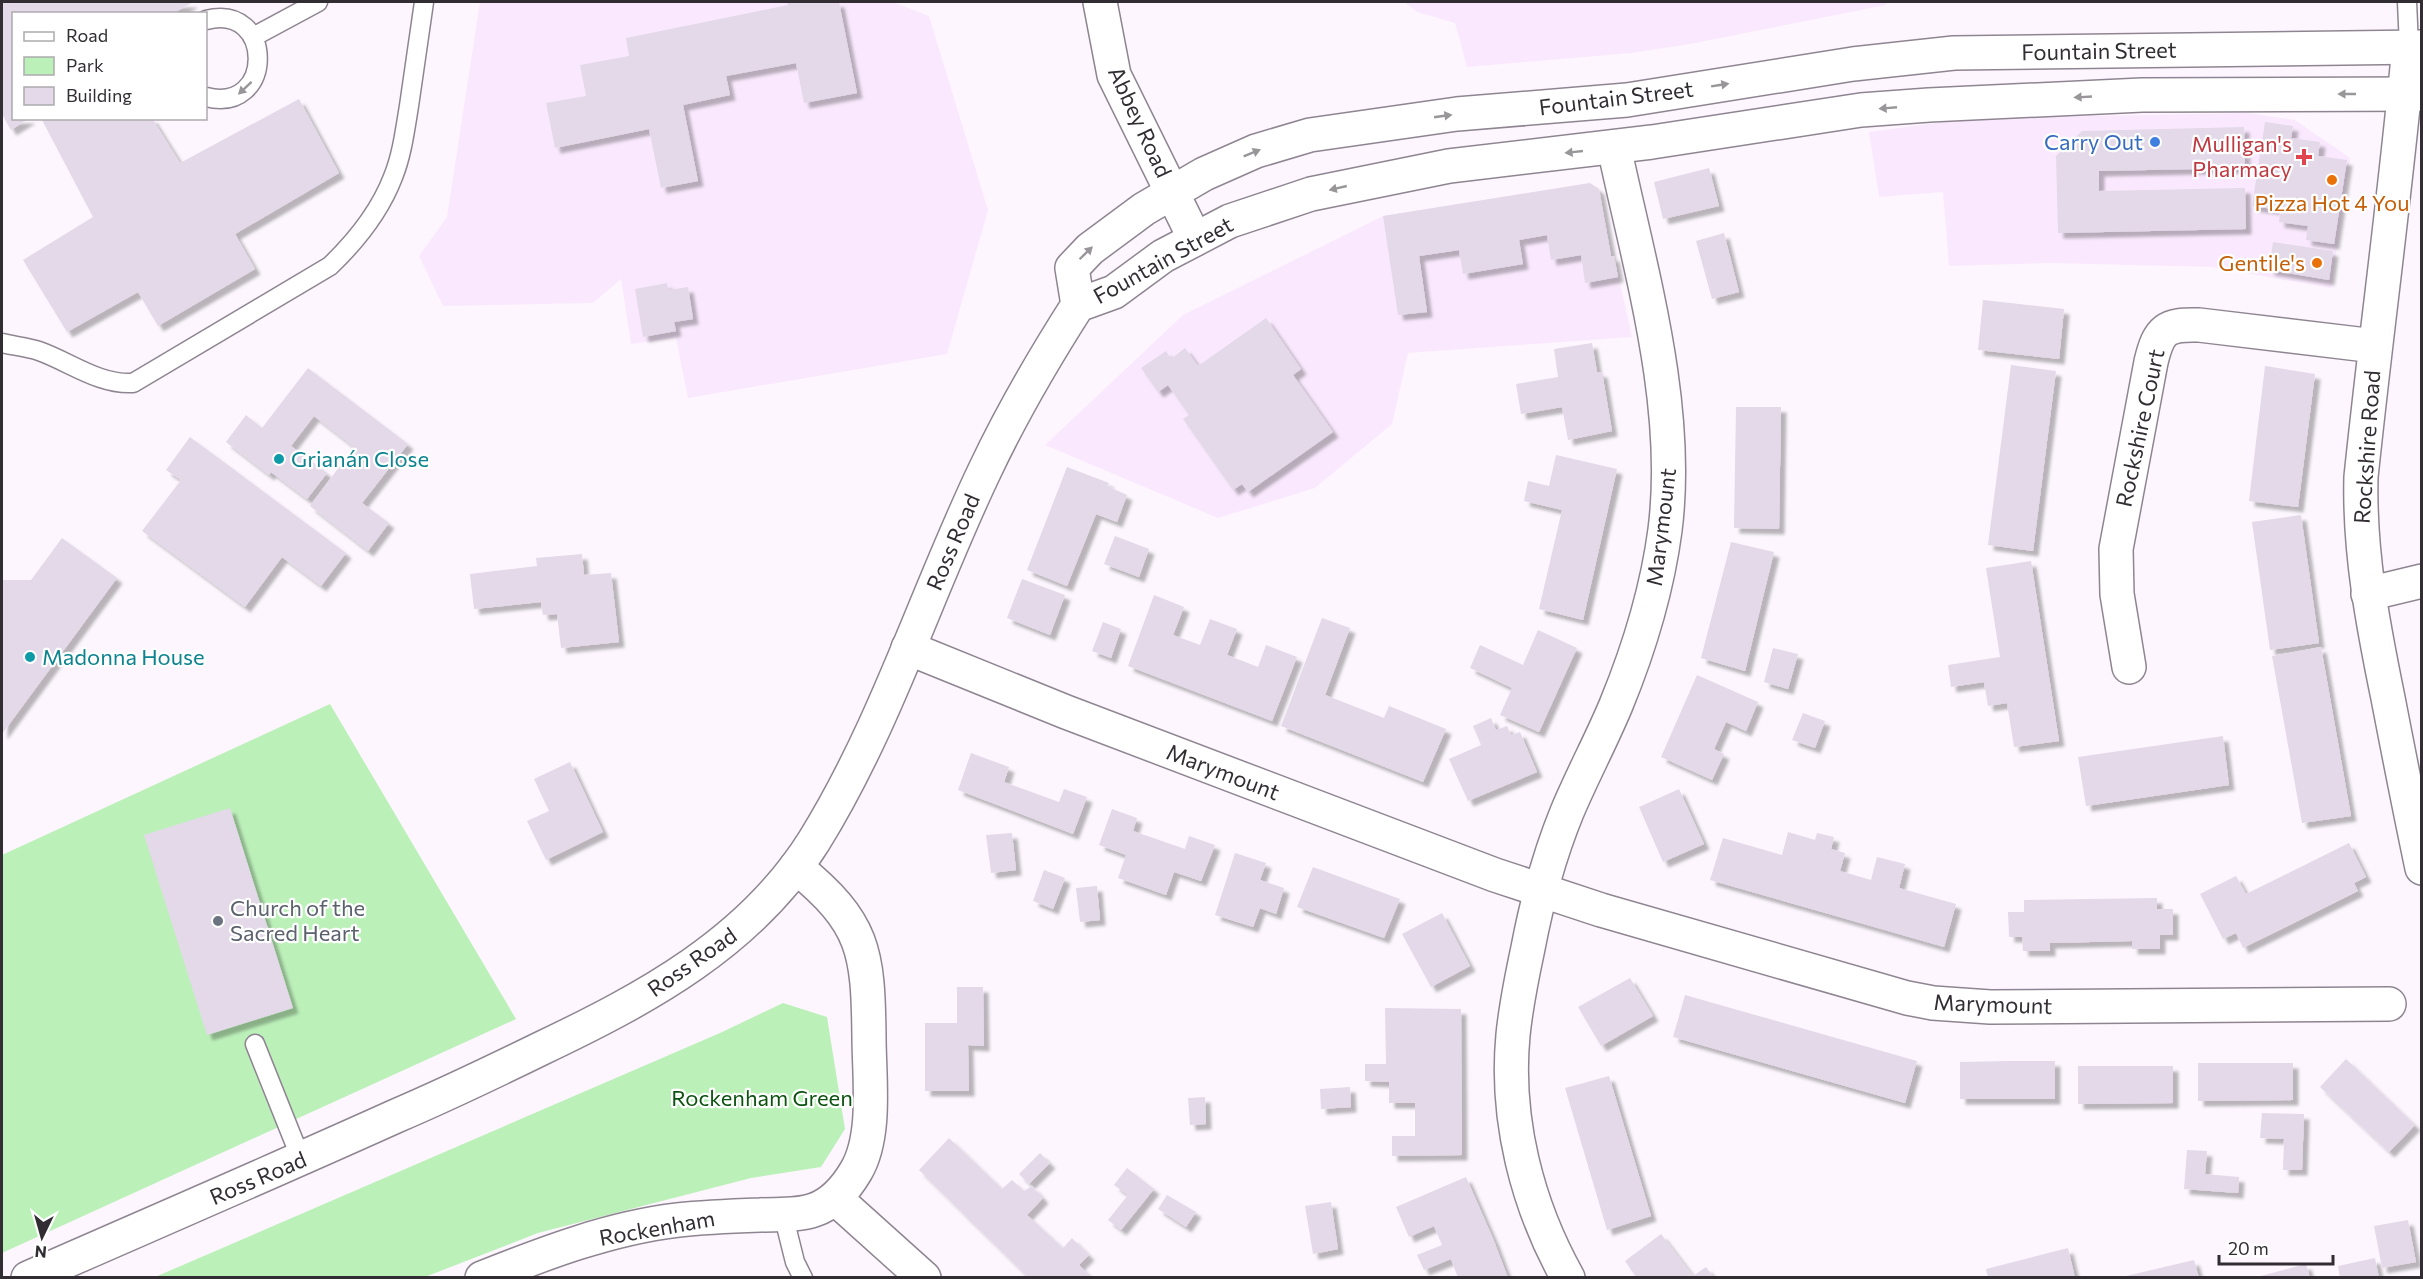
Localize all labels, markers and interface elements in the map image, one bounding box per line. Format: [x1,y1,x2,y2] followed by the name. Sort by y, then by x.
[12,12,207,120] legend
[66,24,108,46] text: Road
[2021,36,2177,65] street label: Fountain Street
[66,54,104,76] text: Park
[1103,62,1178,182] street label: Abbey Road
[1537,75,1695,120] street label: Fountain Street
[237,81,252,95] one-way arrow
[1710,81,1729,90] one-way arrow
[66,84,132,106] text: Building
[2337,89,2356,99] one-way arrow
[2074,93,2093,102] one-way arrow
[1879,103,1898,113] one-way arrow
[1433,112,1452,121] one-way arrow
[2044,128,2143,155] place label: Carry Out
[2192,130,2292,182] place label: Mulligan's Pharmacy
[2148,135,2162,149] marker: Carry Out
[1564,147,1583,156] one-way arrow
[1243,148,1261,157] one-way arrow
[2297,150,2311,164] marker: Mulligan's Pharmacy
[2325,173,2339,187] marker: Pizza Hot 4 You
[1328,184,1347,193] one-way arrow
[2255,189,2409,216] place label: Pizza Hot 4 You
[1088,210,1237,309] street label: Fountain Street
[1078,247,1092,261] one-way arrow
[2218,249,2305,276] place label: Gentile's
[2310,256,2324,270] marker: Gentile's
[2110,346,2169,509] street label: Rockshire Court
[2348,369,2385,525] street label: Rockshire Road
[291,445,429,472] place label: Grianán Close
[272,452,286,466] marker: Grianán Close
[1640,466,1681,588] street label: Marymount
[920,489,985,594] street label: Ross Road
[42,643,205,670] place label: Madonna House
[23,650,37,664] marker: Madonna House
[1163,738,1283,805] street label: Marymount
[230,894,365,946] place label: Church of the Sacred Heart
[211,914,225,928] marker: Church of the Sacred Heart
[642,921,741,1002] street label: Ross Road
[1933,988,2053,1019] street label: Marymount
[671,1084,853,1111] park label: Rockenham Green
[205,1145,310,1210] street label: Ross Road
[597,1204,717,1251] street label: Rockenham
[12,1207,72,1267] north arrow
[2219,1228,2333,1266] scale bar
[2228,1237,2269,1259] text: 20 m
[34,1242,47,1262] text: N

